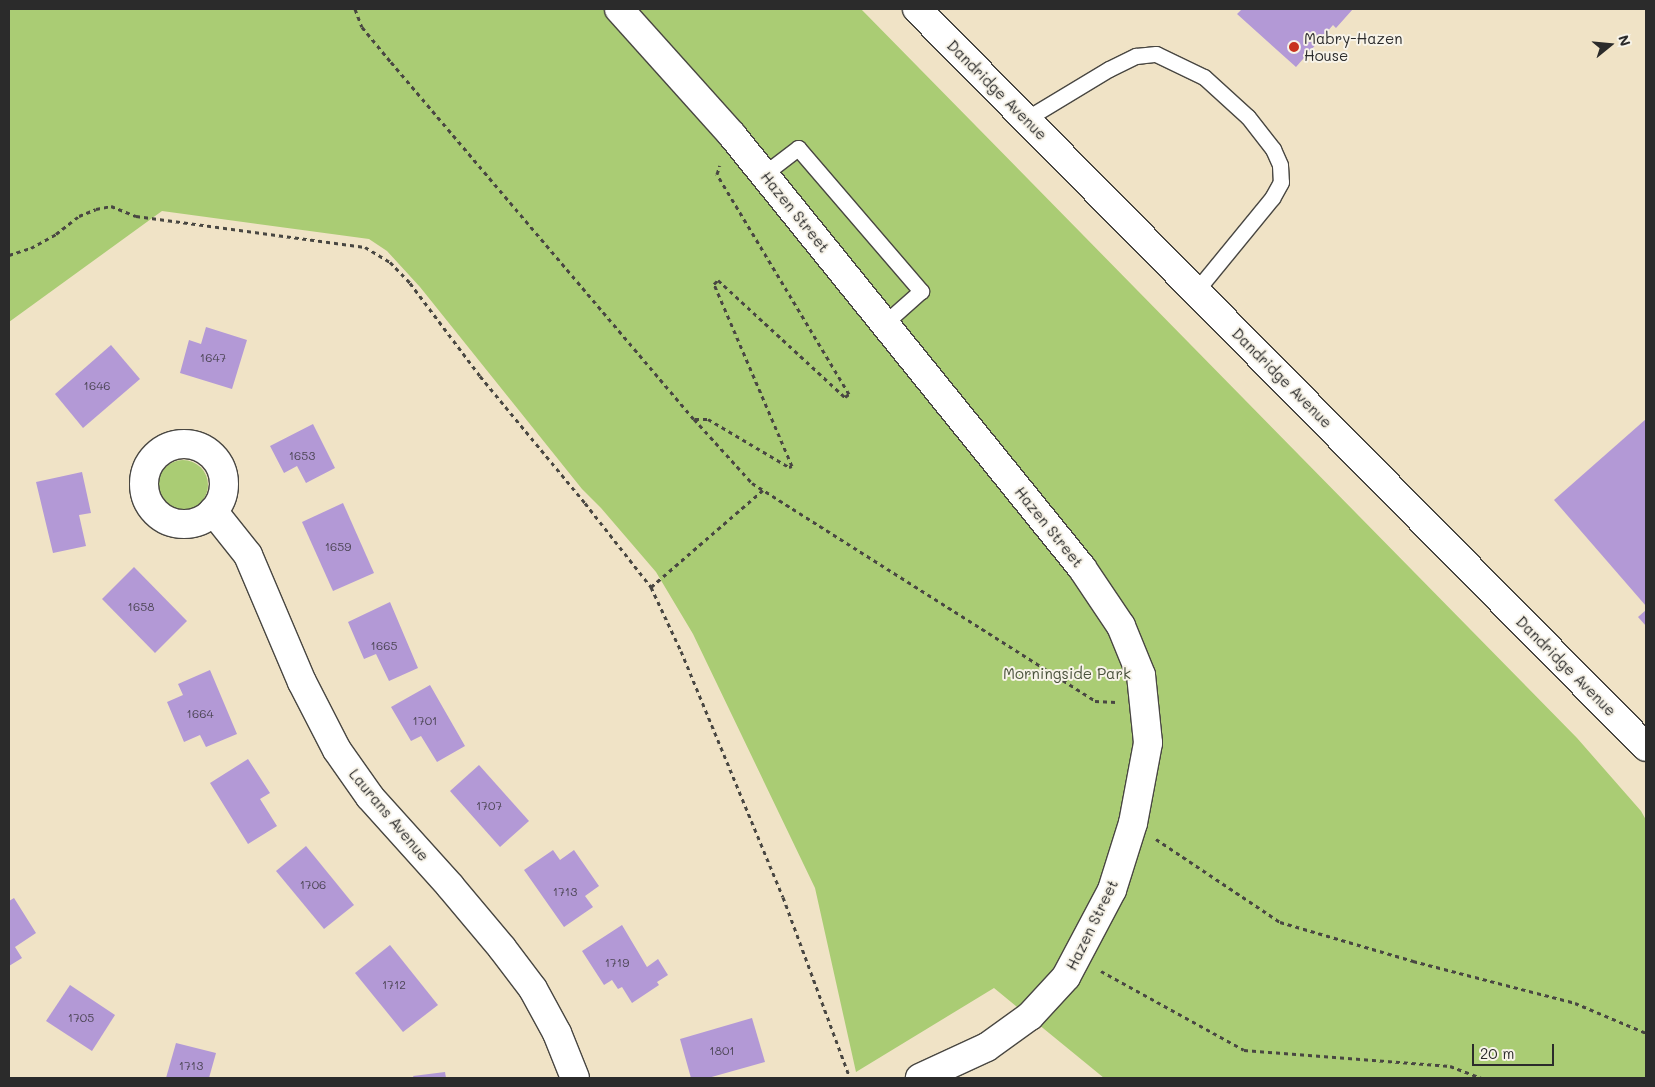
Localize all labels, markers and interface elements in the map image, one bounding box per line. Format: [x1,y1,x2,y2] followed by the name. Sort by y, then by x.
[1585,20,1635,70] north arrow
[1304,29,1403,64] place label: Mabry-Hazen House
[1614,33,1635,48] text: N
[943,36,1051,144] street label: Dandridge Avenue
[1288,41,1300,53] marker: Mabry-Hazen House
[757,168,833,256] street label: Hazen Street
[1228,324,1336,432] street label: Dandridge Avenue
[200,351,226,365] house number: 1647
[84,379,110,393] house number: 1646
[289,449,315,463] house number: 1653
[1011,483,1087,571] street label: Hazen Street
[325,540,351,554] house number: 1659
[128,600,154,614] house number: 1658
[1512,612,1620,720] street label: Dandridge Avenue
[371,639,397,653] house number: 1665
[1003,665,1131,683] park label: Morningside Park
[187,707,213,721] house number: 1664
[413,714,437,728] house number: 1701
[345,765,433,865] street label: Laurans Avenue
[476,799,502,813] house number: 1707
[1062,877,1122,973] street label: Hazen Street
[300,878,326,892] house number: 1706
[553,885,577,899] house number: 1713
[605,956,629,970] house number: 1719
[382,978,406,992] house number: 1712
[68,1011,94,1025] house number: 1705
[1475,1034,1558,1066] scale bar
[1480,1043,1514,1063] text: 20 m
[709,1044,735,1058] house number: 1801
[179,1059,203,1073] house number: 1713

